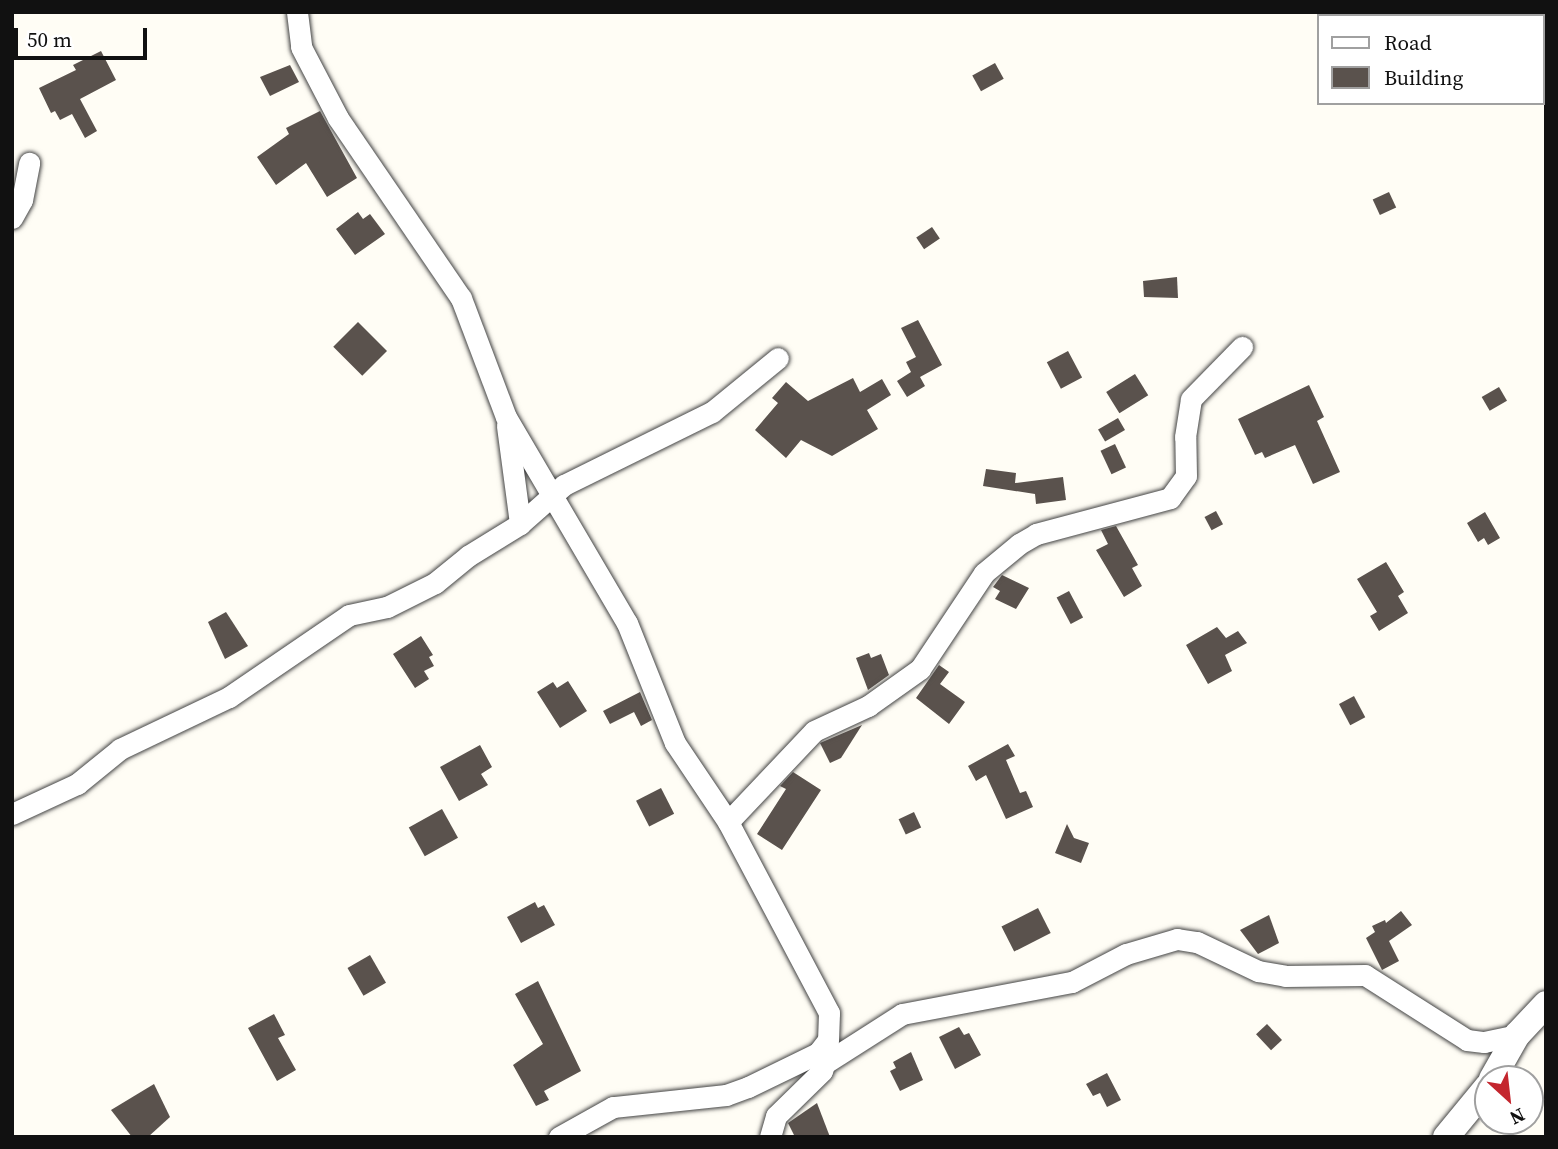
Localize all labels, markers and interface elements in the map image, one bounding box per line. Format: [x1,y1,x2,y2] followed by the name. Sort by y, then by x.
[18,14,150,58] scale bar
[1316,14,1544,105] legend
[27,25,72,54] text: 50 m
[1384,28,1432,57] text: Road
[1384,63,1463,92] text: Building
[1474,1065,1544,1135] north arrow
[1506,1102,1530,1132] text: N

